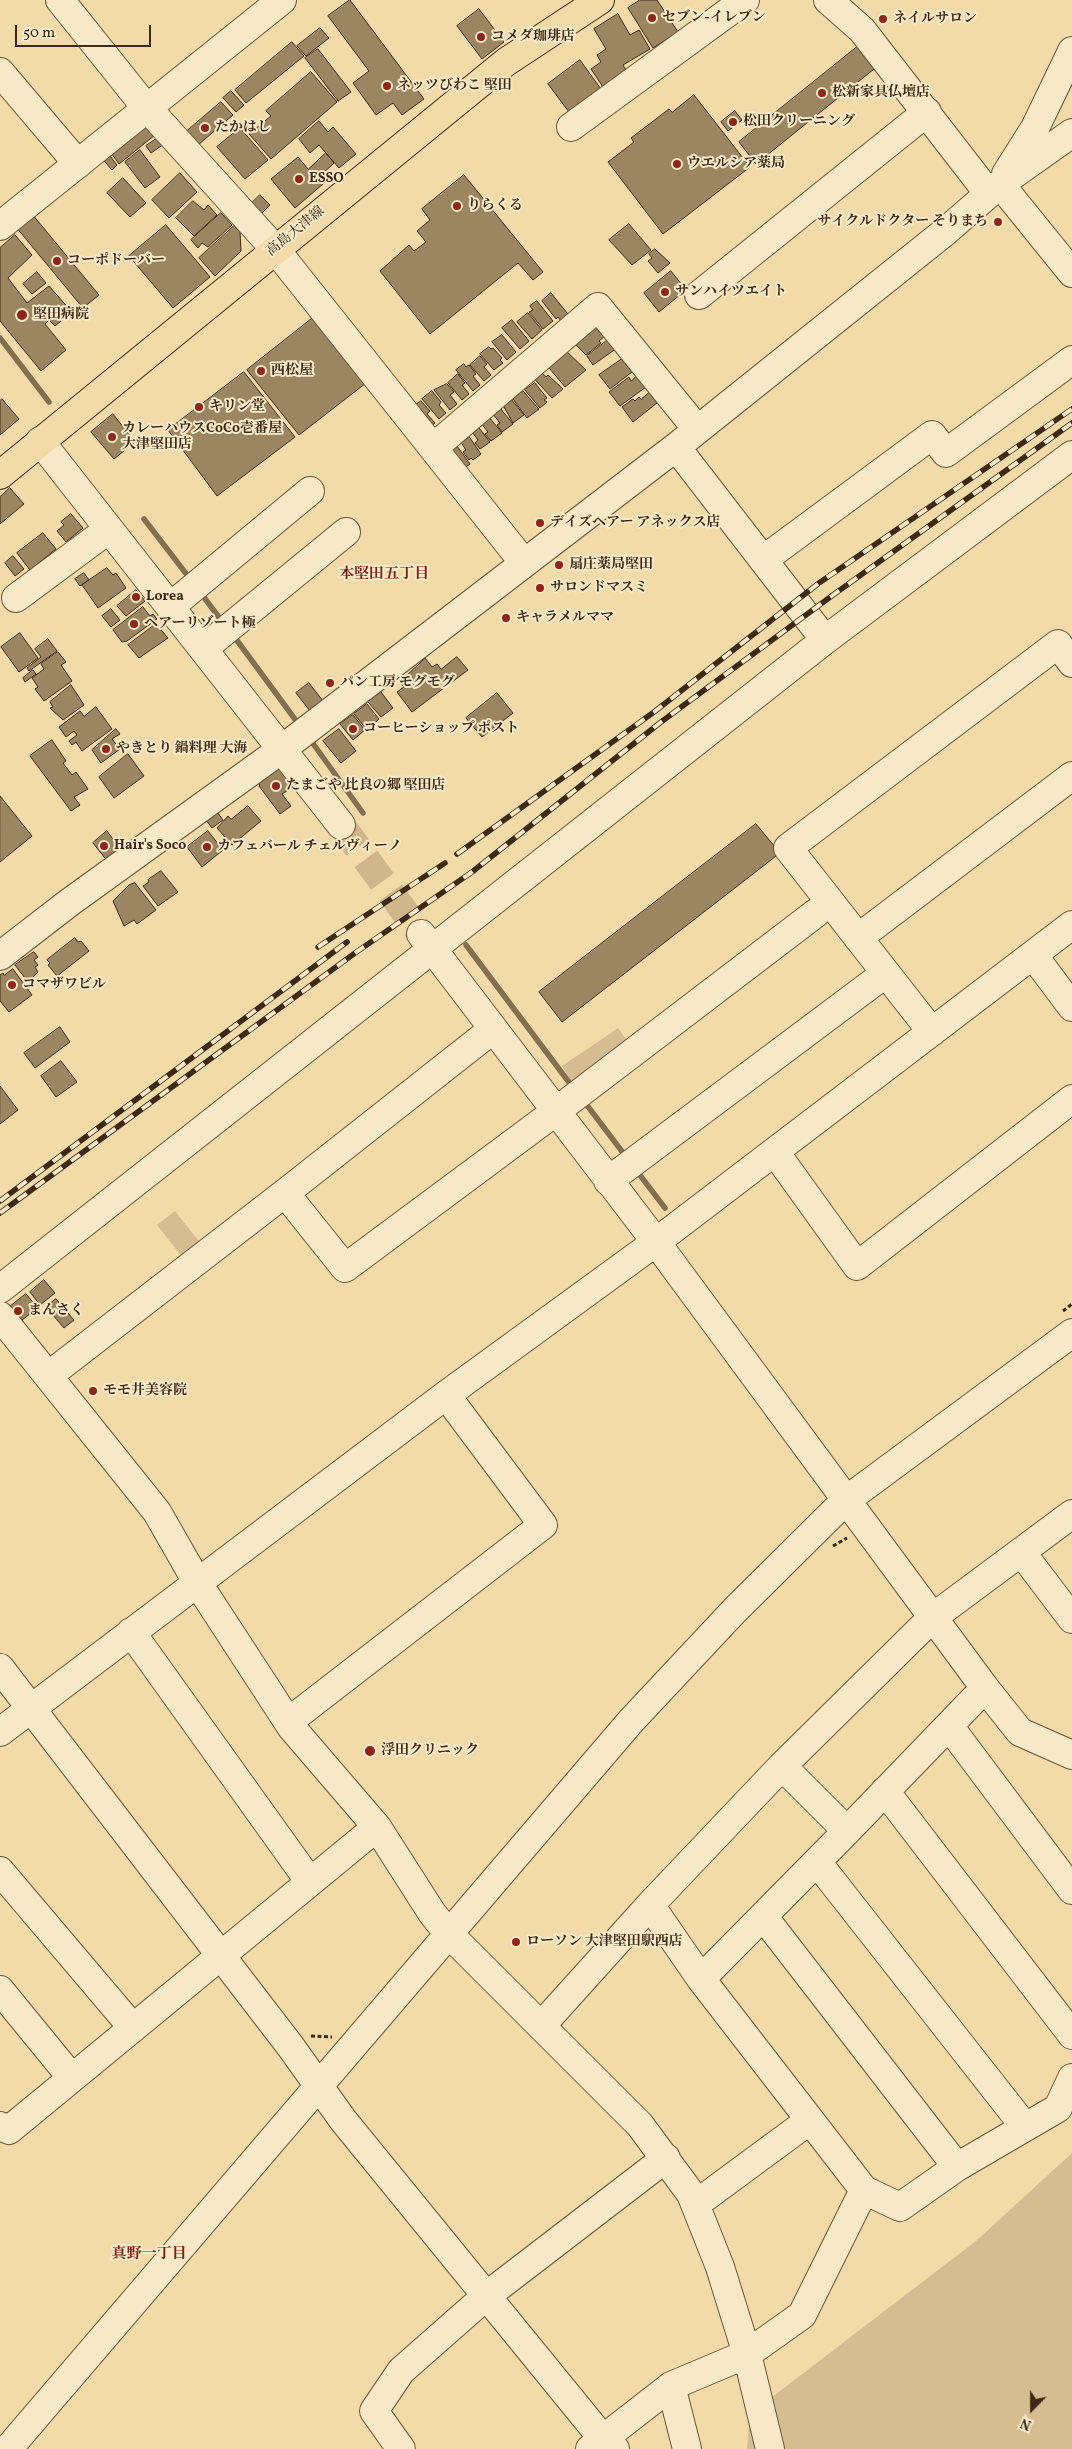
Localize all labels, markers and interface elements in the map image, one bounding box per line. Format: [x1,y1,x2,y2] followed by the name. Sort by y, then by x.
[662,10,766,26] place label: セブン-イレブン
[893,11,977,27] place label: ネイルサロン
[646,12,658,24] marker: セブン-イレブン
[877,13,889,25] marker: ネイルサロン
[18,15,154,47] scale bar
[23,23,55,44] text: 50 m
[491,29,575,45] place label: コメダ珈琲店
[475,31,487,43] marker: コメダ珈琲店
[397,78,512,94] place label: ネッツびわこ 堅田
[381,80,393,92] marker: ネッツびわこ 堅田
[832,85,930,101] place label: 松新家具仏壇店
[816,87,828,99] marker: 松新家具仏壇店
[743,114,855,130] place label: 松田クリーニング
[727,116,739,128] marker: 松田クリーニング
[215,120,271,136] place label: たかはし
[199,122,211,134] marker: たかはし
[687,156,785,172] place label: ウエルシア薬局
[671,158,683,170] marker: ウエルシア薬局
[309,171,344,187] place label: ESSO
[293,173,305,185] marker: ESSO
[467,198,523,214] place label: りらくる
[451,200,463,212] marker: りらくる
[264,203,328,261] street label: 高島大津線
[817,214,988,230] place label: サイクルドクター そりまち
[992,216,1004,228] marker: サイクルドクター そりまち
[67,253,165,269] place label: コーポドーバー
[51,255,63,267] marker: コーポドーバー
[675,284,787,300] place label: サンハイツエイト
[659,286,671,298] marker: サンハイツエイト
[33,307,89,323] place label: 堅田病院
[15,308,29,322] marker: 堅田病院
[271,363,313,379] place label: 西松屋
[255,365,267,377] marker: 西松屋
[209,399,265,415] place label: キリン堂
[193,401,205,413] marker: キリン堂
[122,421,282,454] place label: カレーハウスCoCo壱番屋 大津堅田店
[106,431,118,443] marker: カレーハウスCoCo壱番屋 大津堅田店
[550,515,720,531] place label: デイズヘアー アネックス店
[534,517,546,529] marker: デイズヘアー アネックス店
[569,557,653,573] place label: 扇庄薬局堅田
[553,559,565,571] marker: 扇庄薬局堅田
[339,566,429,584] district label: 本堅田五丁目
[550,580,648,596] place label: サロンドマスミ
[534,582,546,594] marker: サロンドマスミ
[146,589,184,605] place label: Lorea
[130,591,142,603] marker: Lorea
[516,610,614,626] place label: キャラメルママ
[500,612,512,624] marker: キャラメルママ
[144,616,256,632] place label: ヘアーリゾート極
[128,618,140,630] marker: ヘアーリゾート極
[340,675,455,691] place label: パン工房 モグモグ
[324,677,336,689] marker: パン工房 モグモグ
[363,721,519,737] place label: コーヒーショップ ポスト
[347,723,359,735] marker: コーヒーショップ ポスト
[116,741,248,757] place label: やきとり 鍋料理 大海
[100,743,112,755] marker: やきとり 鍋料理 大海
[286,778,446,794] place label: たまごや 比良の郷 堅田店
[270,780,282,792] marker: たまごや 比良の郷 堅田店
[114,838,186,854] place label: Hair's Soco
[217,839,402,855] place label: カフェバール チェルヴィーノ
[98,840,110,852] marker: Hair's Soco
[201,841,213,853] marker: カフェバール チェルヴィーノ
[22,977,106,993] place label: コマザワビル
[6,979,18,991] marker: コマザワビル
[28,1303,84,1319] place label: まんさく
[12,1305,24,1317] marker: まんさく
[103,1383,187,1399] place label: モモ井美容院
[87,1385,99,1397] marker: モモ井美容院
[381,1743,479,1759] place label: 浮田クリニック
[363,1744,377,1758] marker: 浮田クリニック
[526,1934,683,1950] place label: ローソン 大津堅田駅西店
[510,1936,522,1948] marker: ローソン 大津堅田駅西店
[112,2246,186,2264] district label: 真野一丁目
[1007,2384,1057,2434] north arrow
[1018,2413,1034,2434] text: N

